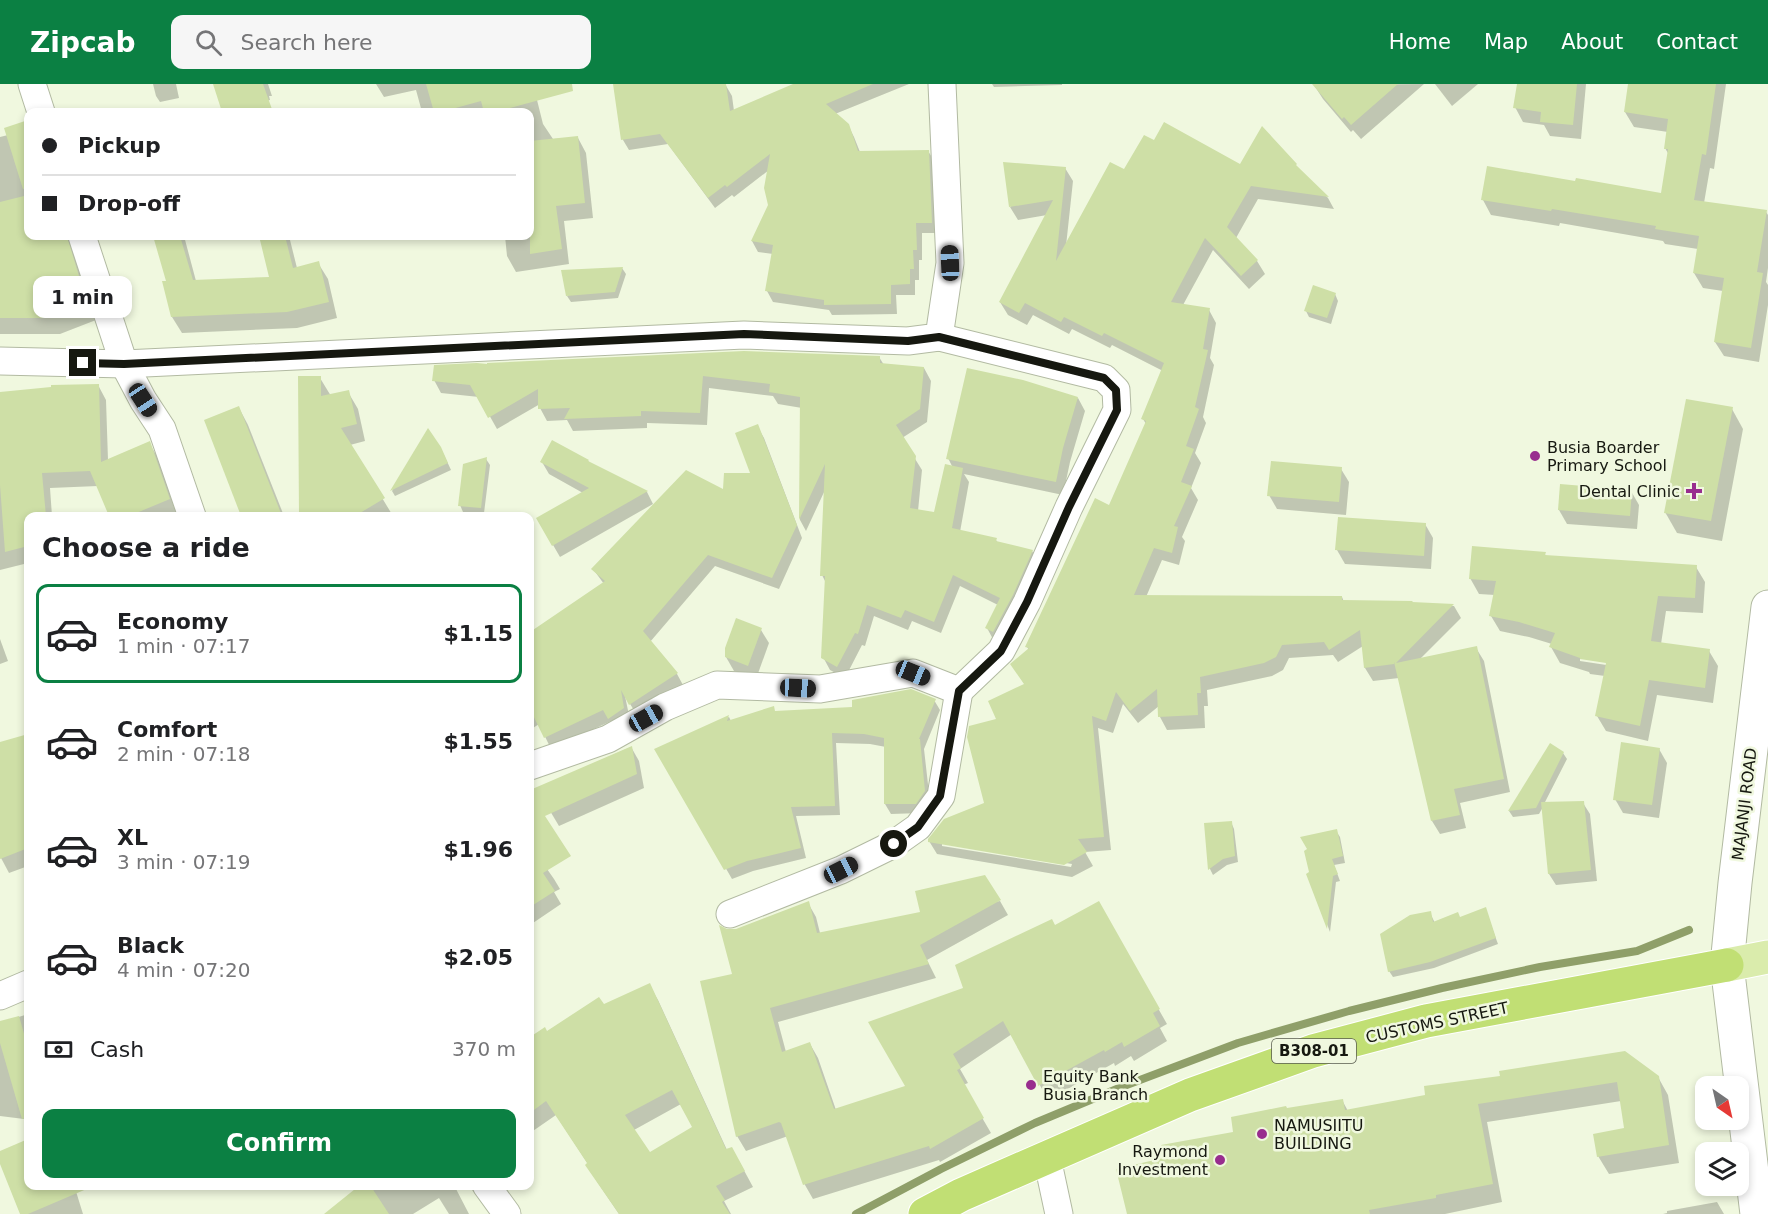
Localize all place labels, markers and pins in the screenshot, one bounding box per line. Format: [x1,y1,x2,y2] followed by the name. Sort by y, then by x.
[1547,438,1667,475] place label: Busia Boarder Primary School
[1528,449,1542,463] marker: Busia Boarder Primary School
[1579,482,1680,501] place label: Dental Clinic
[1685,482,1703,500] marker: Dental Clinic
[1043,1067,1148,1104] place label: Equity Bank Busia Branch
[1024,1078,1038,1092] marker: Equity Bank Busia Branch
[1274,1116,1364,1153] place label: NAMUSIITU BUILDING
[1255,1127,1269,1141] marker: NAMUSIITU BUILDING
[1117,1142,1208,1179] place label: Raymond Investment
[1213,1153,1227,1167] marker: Raymond Investment

